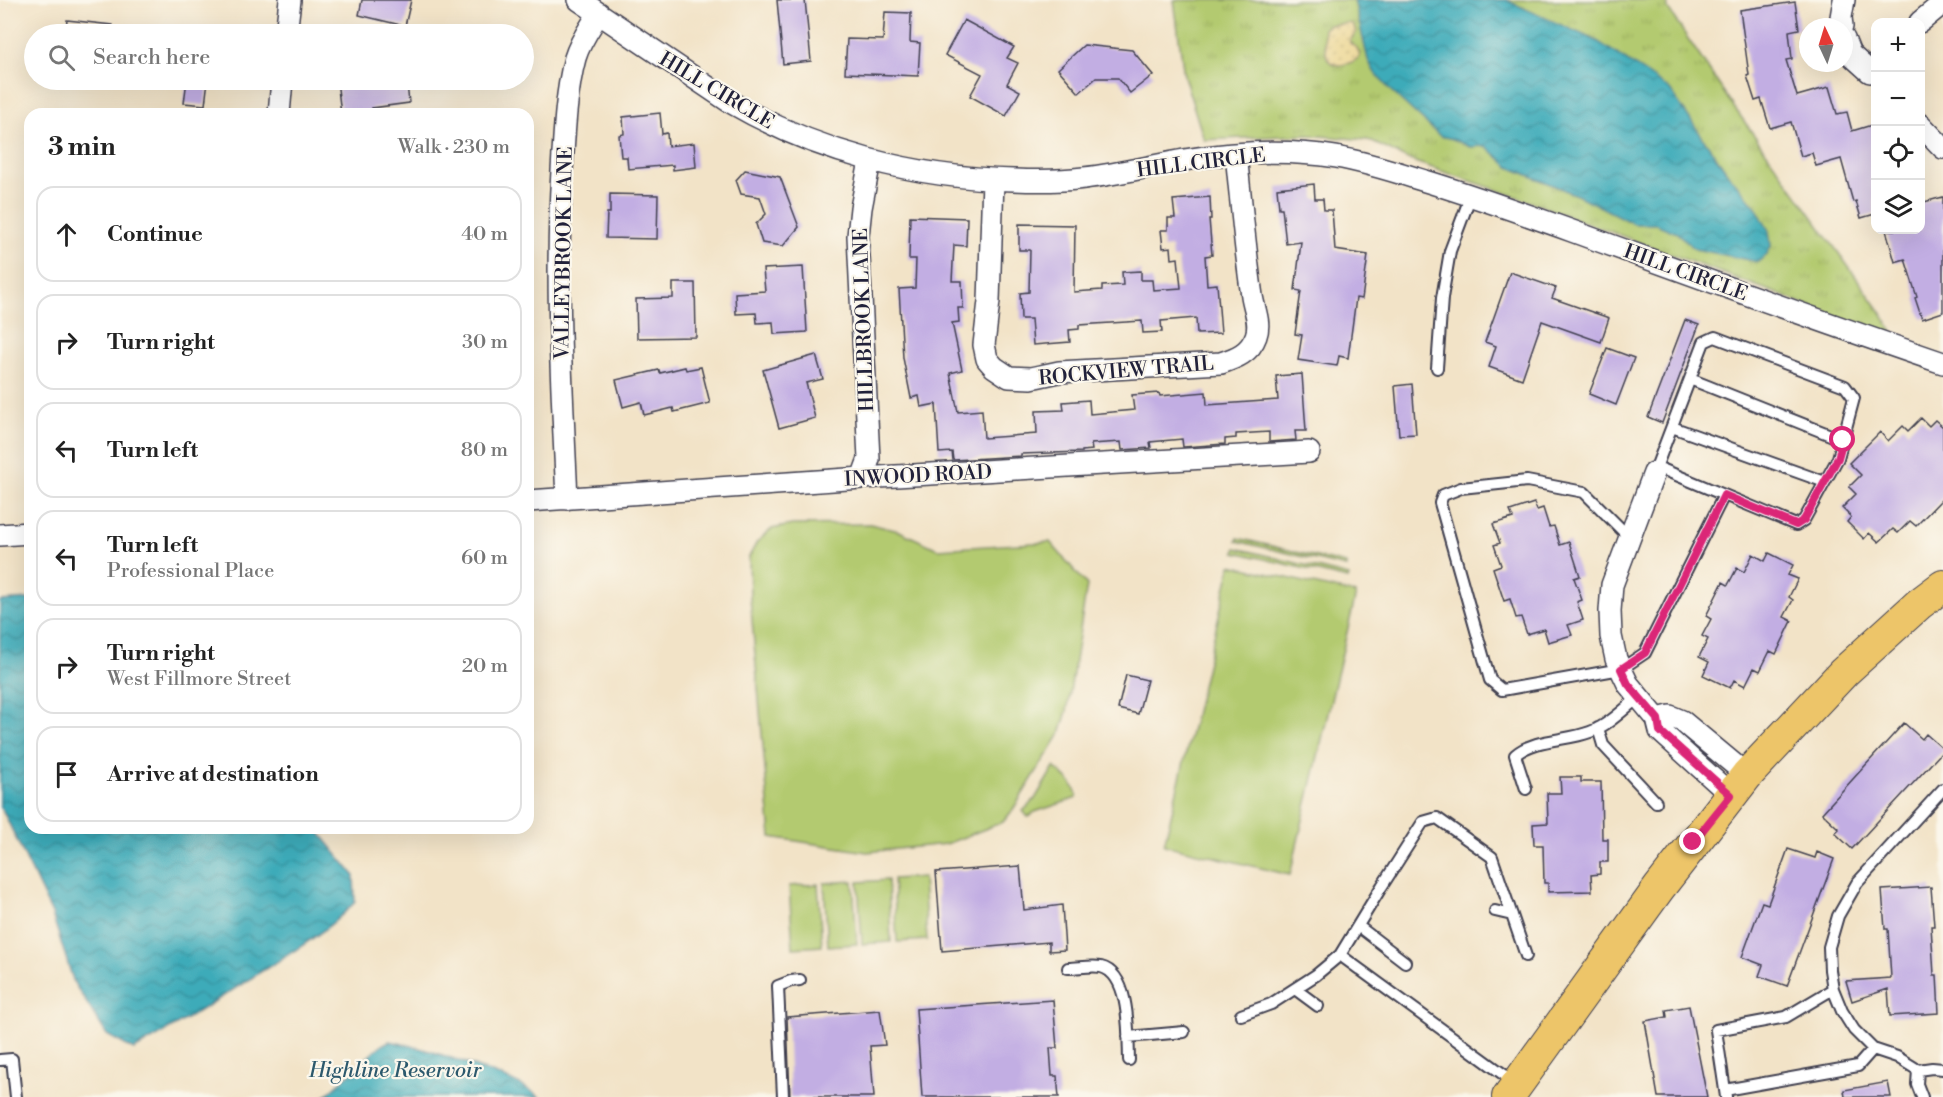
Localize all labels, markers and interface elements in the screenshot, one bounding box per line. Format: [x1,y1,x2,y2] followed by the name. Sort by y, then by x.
[1799,18,1853,72] north arrow
[1871,18,1925,234] map controls
[1871,18,1925,72] button: +
[24,24,534,90] search box
[45,41,78,74] icon: search
[93,44,210,71] text: Search here
[654,47,778,135] street label: HILL CIRCLE
[1871,72,1925,126] button: −
[1871,126,1925,180] button: locate
[48,131,116,163] text: 3 min
[398,135,510,160] text: Walk · 230 m
[1135,143,1267,184] street label: HILL CIRCLE
[550,146,579,361] street label: VALLEYBROOK LANE
[1871,180,1925,234] button: layers
[50,218,83,251] icon: ahead
[107,221,203,248] text: Continue
[461,222,508,247] text: 40 m
[849,227,880,412] street label: HILLBROOK LANE
[1620,239,1751,307] street label: HILL CIRCLE
[50,326,83,359] icon: right
[107,329,215,356] text: Turn right
[462,330,508,355] text: 30 m
[1037,351,1215,392] street label: ROCKVIEW TRAIL
[1829,426,1855,452] route start
[50,434,83,467] icon: left
[107,437,198,464] text: Turn left
[461,438,508,463] text: 80 m
[843,460,993,493] street label: INWOOD ROAD
[107,532,198,559] text: Turn left
[50,542,83,575] icon: left
[461,546,508,571] text: 60 m
[107,559,274,584] text: Professional Place
[107,640,215,667] text: Turn right
[50,650,83,683] icon: right
[462,654,508,679] text: 20 m
[107,667,291,692] text: West Fillmore Street
[50,758,83,791] icon: arrive
[107,761,319,788] text: Arrive at destination
[1679,828,1705,854] route end
[308,1058,482,1084] water label: Highline Reservoir

